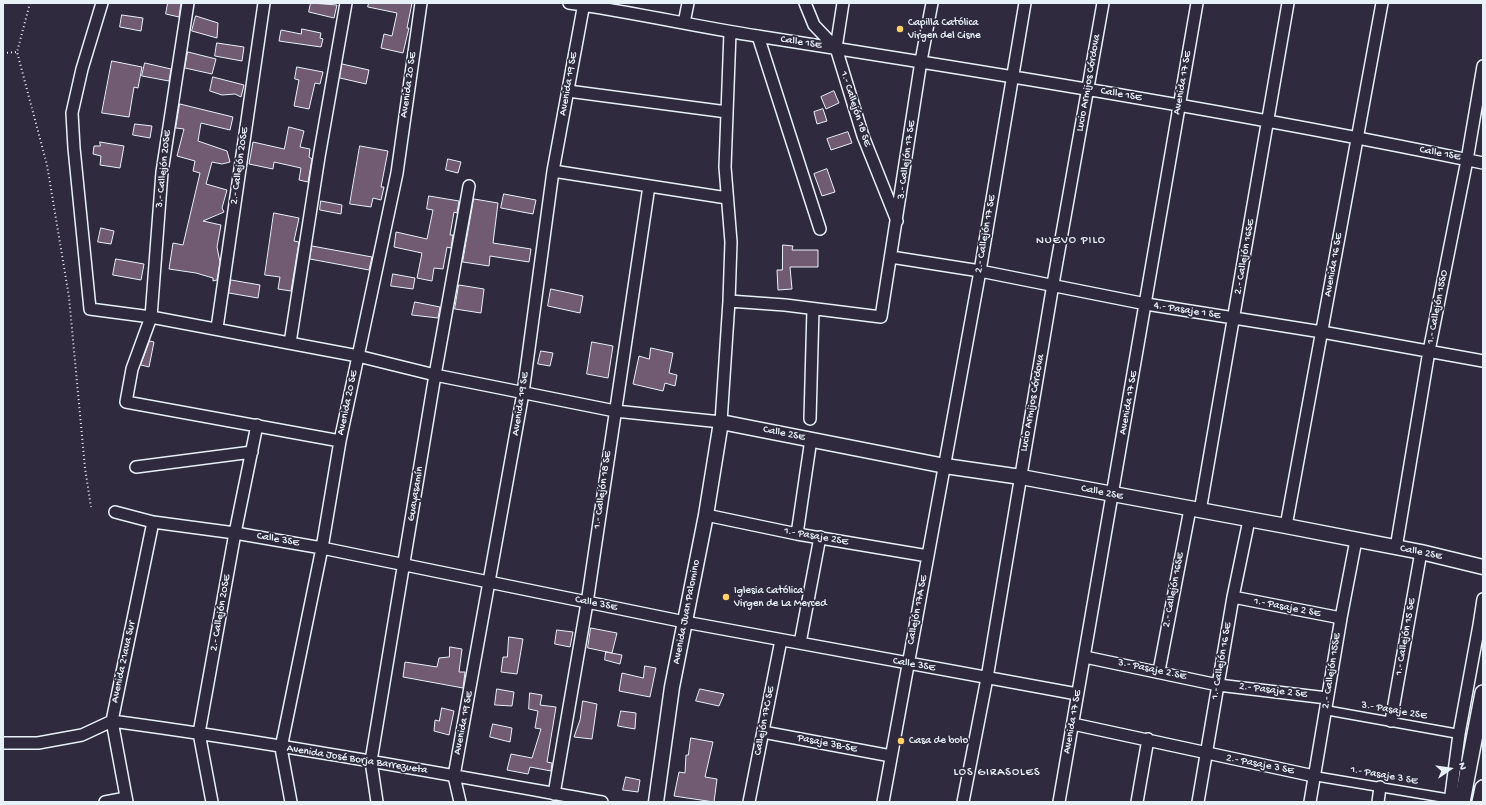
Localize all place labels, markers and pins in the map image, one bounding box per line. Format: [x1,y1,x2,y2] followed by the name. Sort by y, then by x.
[908,16,981,42] place label: Capilla Católica Virgen del Cisne
[895,24,905,34] marker: Capilla Católica Virgen del Cisne
[734,584,827,610] place label: Iglesia Católica Virgen de La Merced
[721,592,731,602] marker: Iglesia Católica Virgen de La Merced
[909,734,968,748] place label: Casa de bolo
[896,736,906,746] marker: Casa de bolo

